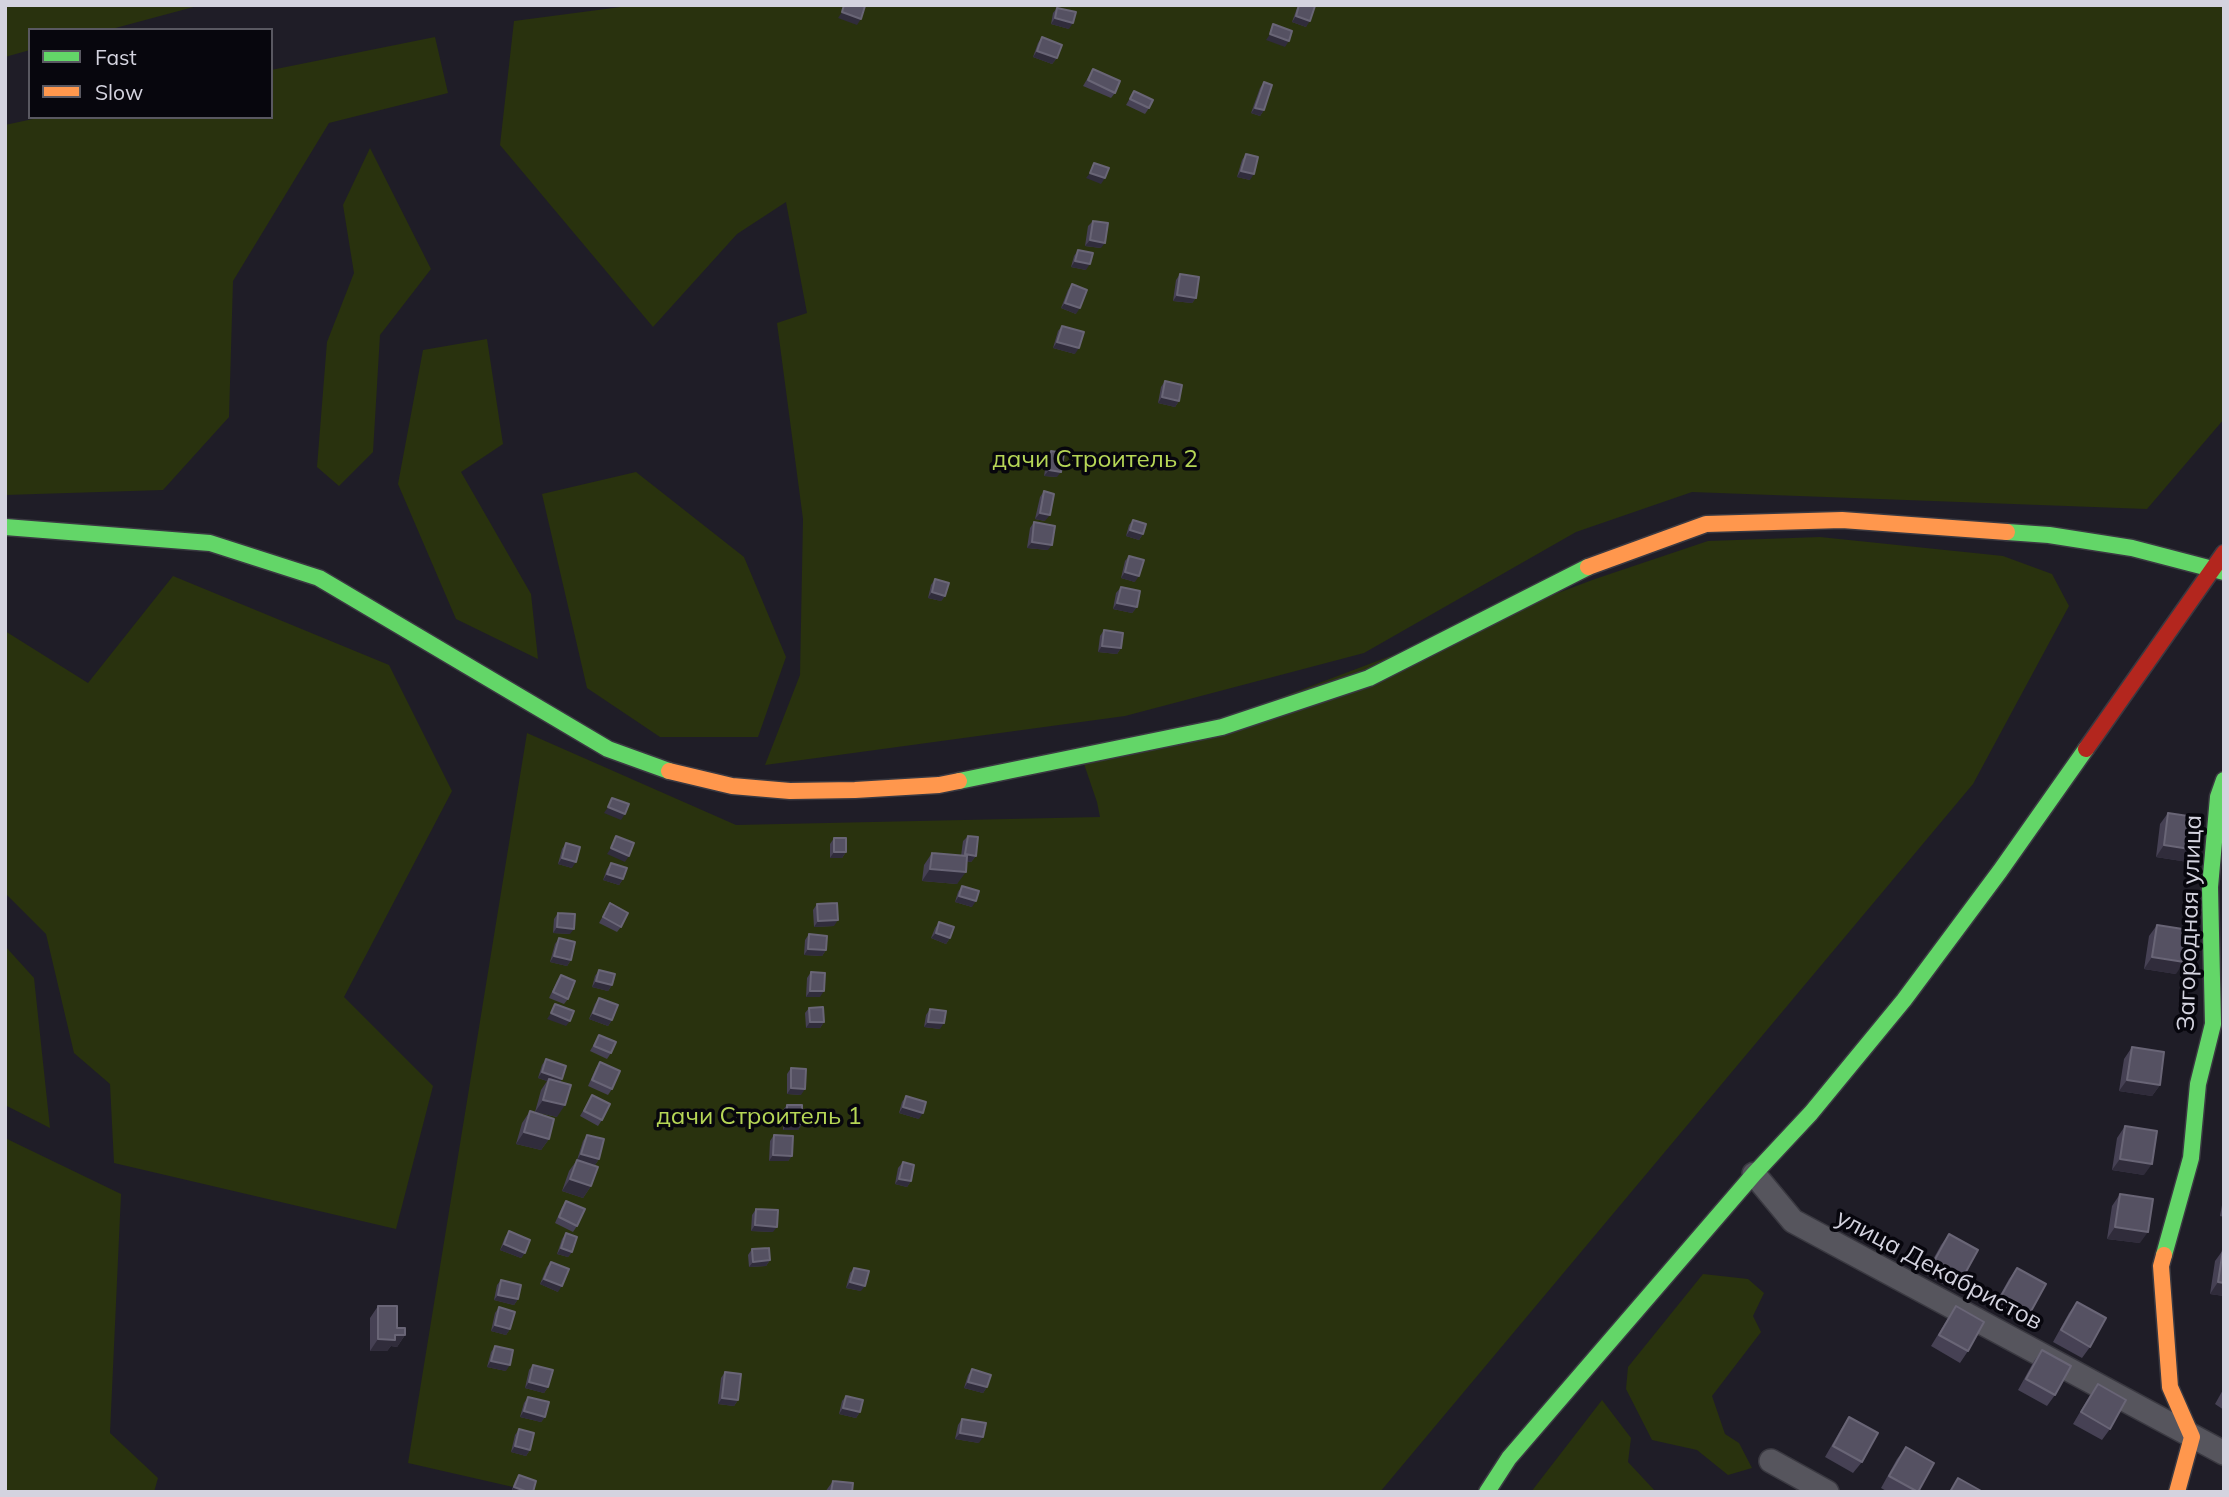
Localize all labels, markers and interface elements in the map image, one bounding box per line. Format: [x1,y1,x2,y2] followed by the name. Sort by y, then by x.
[28,28,273,119] legend
[95,44,137,70] text: Fast
[95,79,143,105] text: Slow
[992,446,1198,474] park label: дачи Строитель 2
[2172,814,2208,1032] street label: Загородная улица
[656,1103,862,1131] park label: дачи Строитель 1
[1831,1203,2047,1337] street label: улица Декабристов

